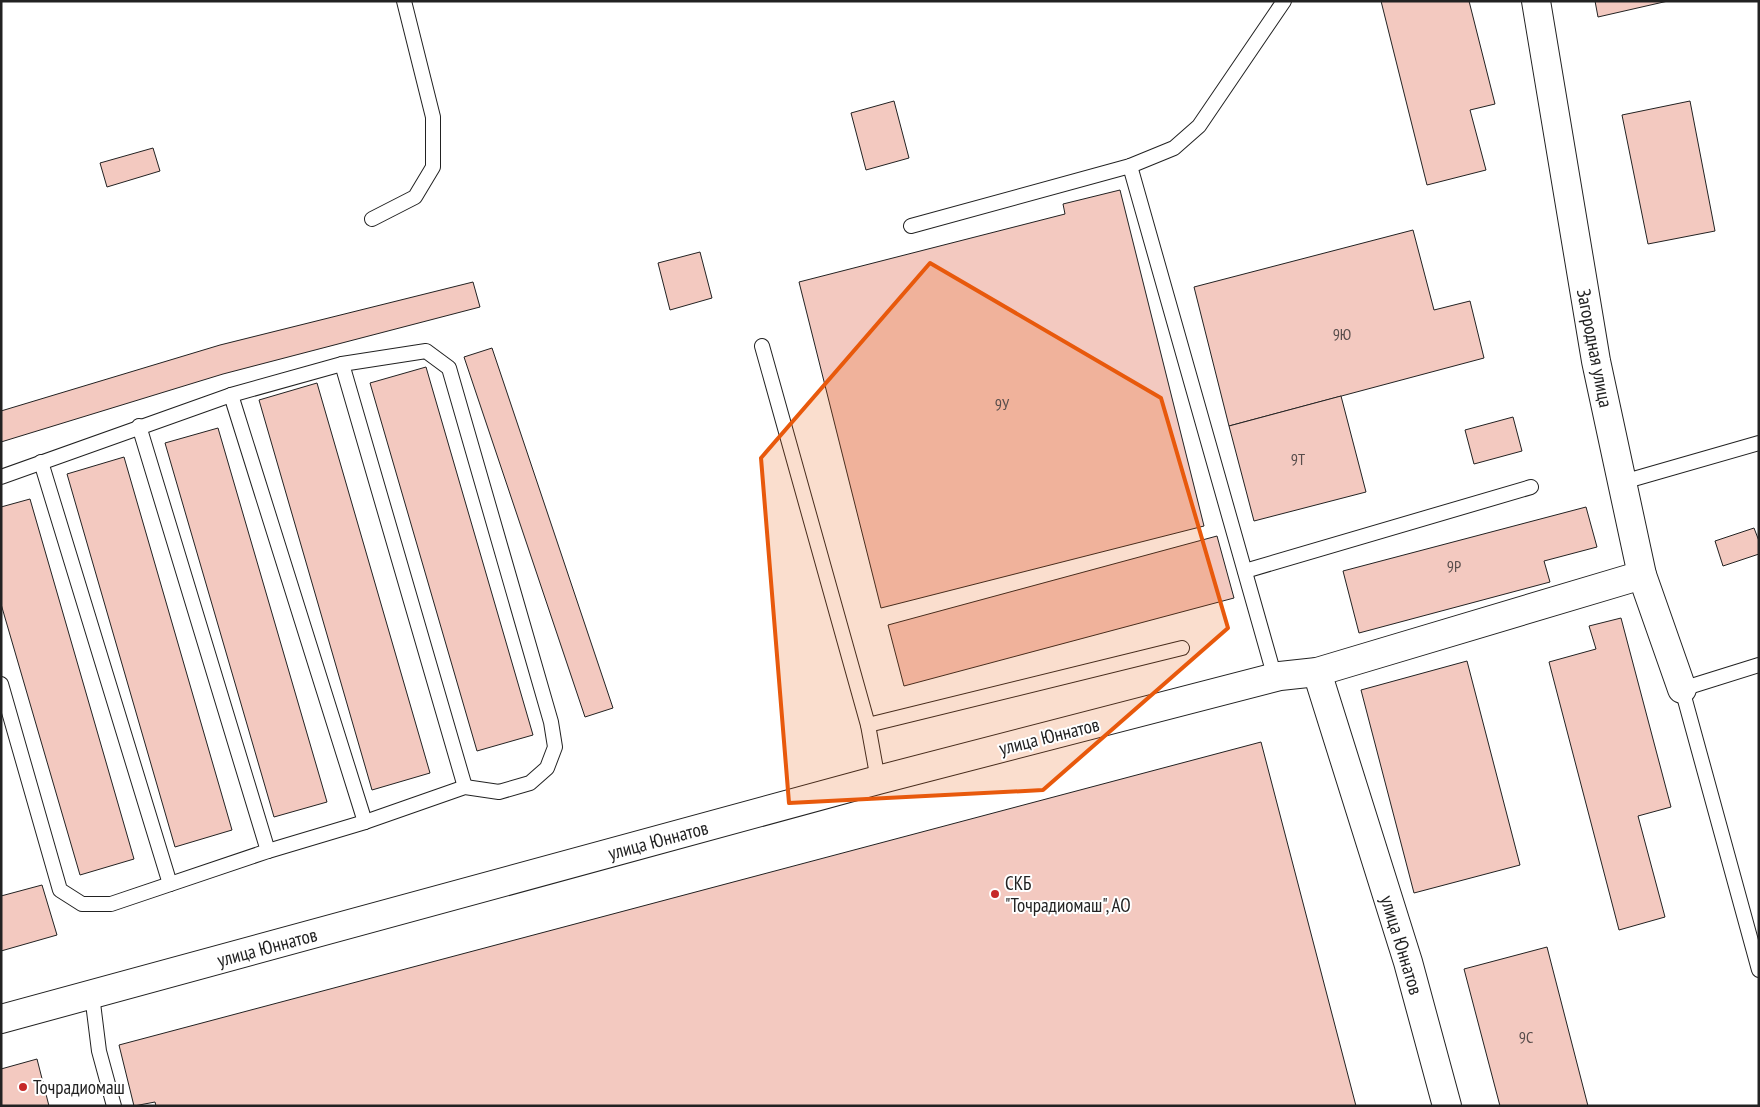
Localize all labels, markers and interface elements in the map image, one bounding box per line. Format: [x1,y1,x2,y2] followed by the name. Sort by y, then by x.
[1572,287,1618,409] street label: Загородная улица
[1333,324,1351,344] house number: 9Ю
[995,394,1010,414] house number: 9У
[1291,449,1305,469] house number: 9Т
[1447,556,1461,576] house number: 9Р
[996,712,1102,760] street label: улица Юннатов
[605,815,711,865] street label: улица Юннатов
[1005,871,1131,917] place label: СКБ "Точрадиомаш", АО
[989,888,1001,900] marker: СКБ "Точрадиомаш", АО
[1376,892,1428,998] street label: улица Юннатов
[214,922,320,972] street label: улица Юннатов
[1519,1027,1533,1047] house number: 9С
[33,1075,125,1099] place label: Точрадиомаш
[17,1081,29,1093] marker: Точрадиомаш

